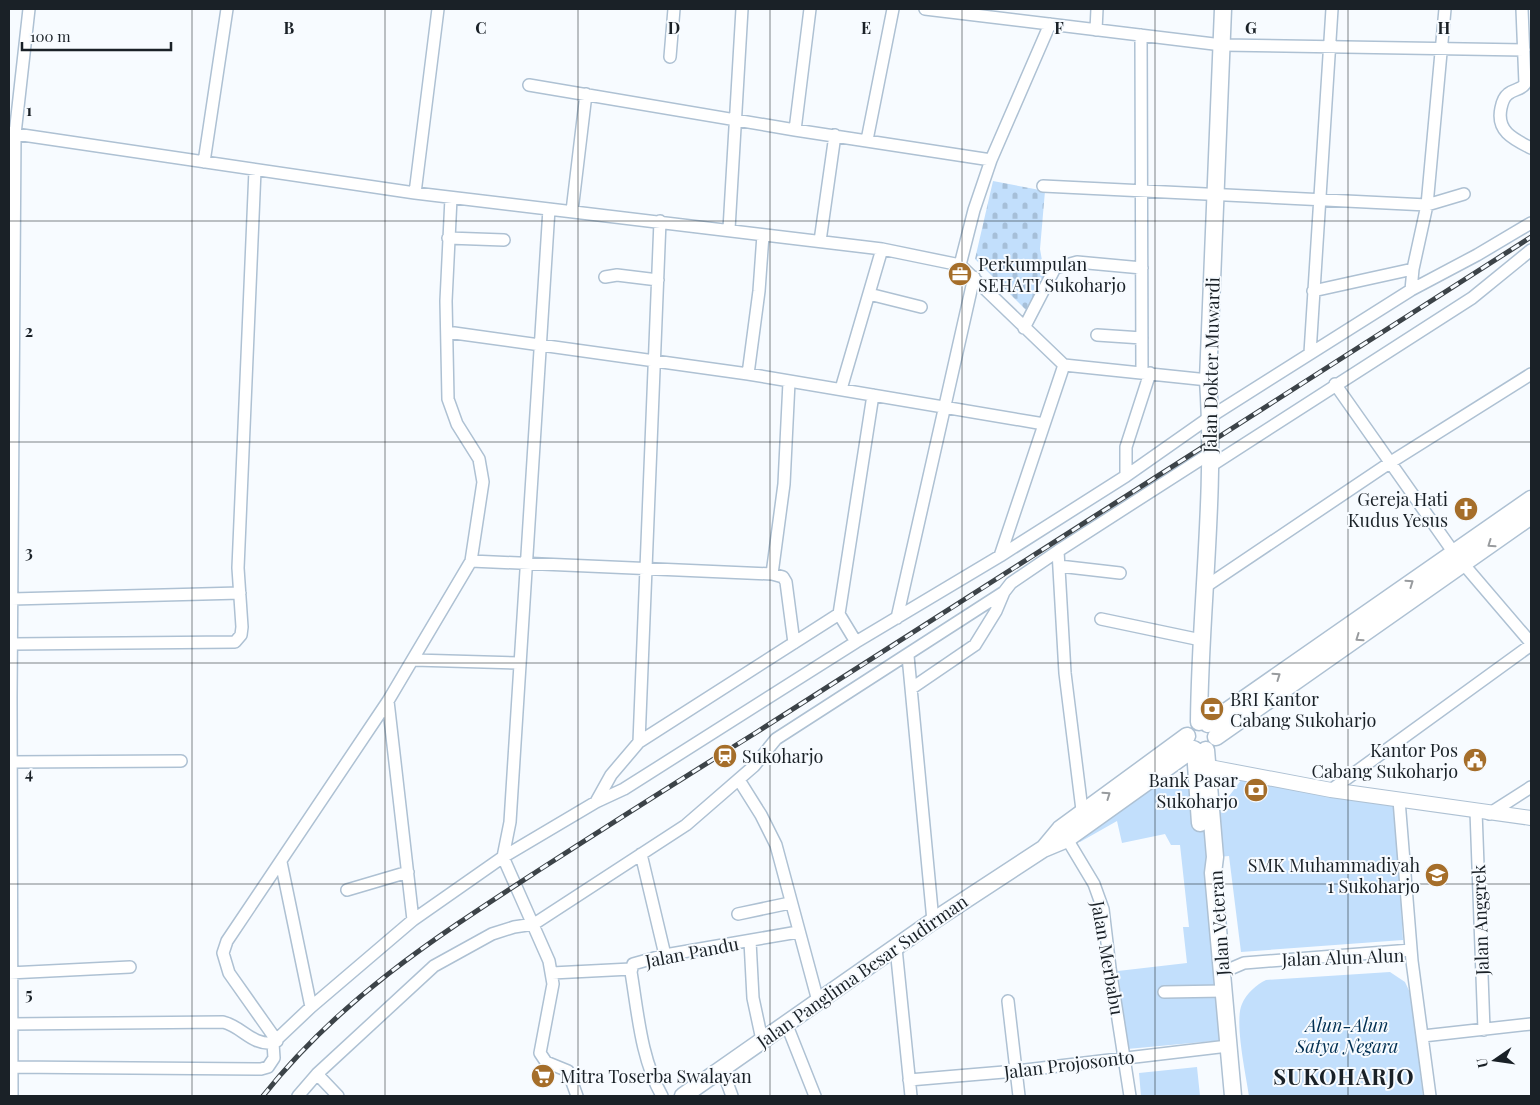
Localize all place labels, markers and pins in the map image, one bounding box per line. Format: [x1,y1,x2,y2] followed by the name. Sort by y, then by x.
[978,252,1126,297] place label: Perkumpulan SEHATI Sukoharjo
[947,261,973,287] office icon: Perkumpulan SEHATI Sukoharjo
[1348,487,1448,532] place label: Gereja Hati Kudus Yesus
[1453,496,1479,522] church icon: Gereja Hati Kudus Yesus
[1230,687,1377,732] place label: BRI Kantor Cabang Sukoharjo
[1199,696,1225,722] bank icon: BRI Kantor Cabang Sukoharjo
[1312,738,1458,783] place label: Kantor Pos Cabang Sukoharjo
[712,743,738,769] station icon: Sukoharjo
[742,744,824,768] place label: Sukoharjo
[1462,747,1488,773] public building icon: Kantor Pos Cabang Sukoharjo
[1149,768,1238,813] place label: Bank Pasar Sukoharjo
[1243,777,1269,803] bank icon: Bank Pasar Sukoharjo
[1248,853,1420,898] place label: SMK Muhammadiyah 1 Sukoharjo
[1424,862,1450,888] school or university icon: SMK Muhammadiyah 1 Sukoharjo
[530,1063,556,1089] supermarket icon: Mitra Toserba Swalayan
[560,1064,752,1088] place label: Mitra Toserba Swalayan

